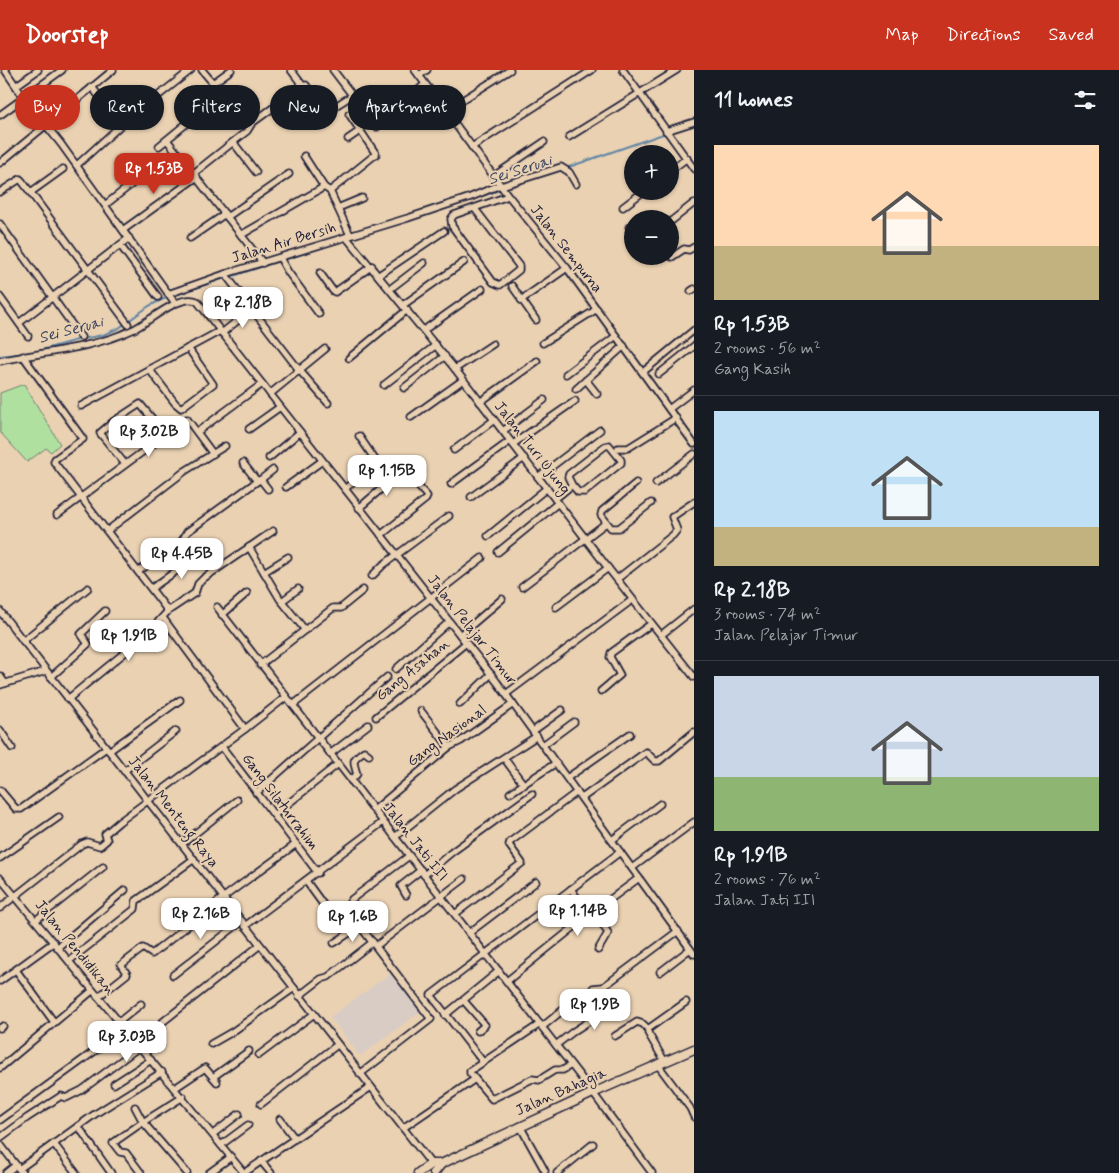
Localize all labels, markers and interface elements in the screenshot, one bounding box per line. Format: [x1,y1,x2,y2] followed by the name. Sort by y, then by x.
[25,20,109,51] text: Doorstep
[886,23,919,47] text: Map
[947,23,1021,47] text: Directions
[1049,23,1094,47] text: Saved
[15,85,80,130] chip: Buy
[90,85,164,130] chip: Rent
[174,85,260,130] chip: Filters
[270,85,338,130] chip: New
[348,85,466,130] chip: Apartment
[714,86,793,114] text: 11 homes
[1071,86,1099,114] icon: filters
[624,145,679,265] map controls
[624,145,679,200] button: +
[485,149,556,190] water label: Sei Seruai
[102,152,206,195] pin: Rp 1.53B
[125,158,183,179] text: Rp 1.53B
[862,178,952,268] icon: home
[525,201,607,297] street label: Jalan Sempurna
[624,210,679,265] button: −
[229,218,339,268] street label: Jalan Air Bersih
[191,286,295,329] pin: Rp 2.18B
[214,292,272,313] text: Rp 2.18B
[714,310,790,338] text: Rp 1.53B
[36,311,107,349] water label: Sei Seruai
[714,338,821,359] text: 2 rooms · 56 m²
[714,359,791,380] text: Gang Kasih
[489,397,575,499] street label: Jalan Turi Ujung
[97,416,201,458] pin: Rp 3.02B
[120,421,178,442] text: Rp 3.02B
[862,443,952,533] icon: home
[335,454,439,497] pin: Rp 1.15B
[359,460,415,481] text: Rp 1.15B
[130,538,234,580] pin: Rp 4.45B
[151,543,213,564] text: Rp 4.45B
[423,571,521,689] street label: Jalan Pelajar Timur
[714,576,790,604] text: Rp 2.18B
[714,604,821,625] text: 3 rooms · 74 m²
[77,620,181,662] pin: Rp 1.91B
[101,625,157,646] text: Rp 1.91B
[714,625,858,646] text: Jalan Pelajar Timur
[372,634,455,707] street label: Gang Asahan
[403,700,491,772] street label: Gang Nasional
[862,708,952,798] icon: home
[236,750,323,855] street label: Gang Silaturrahim
[122,752,223,873] street label: Jalan Menteng Raya
[378,798,452,886] street label: Jalan Jati III
[714,841,788,869] text: Rp 1.91B
[714,869,821,890] text: 2 rooms · 76 m²
[714,890,815,911] text: Jalan Jati III
[526,894,630,937] pin: Rp 1.14B
[30,896,120,1000] street label: Jalan Pendidikan
[149,898,253,940] pin: Rp 2.16B
[307,900,399,943] pin: Rp 1.6B
[549,900,607,921] text: Rp 1.14B
[172,903,230,924] text: Rp 2.16B
[328,906,378,927] text: Rp 1.6B
[549,988,641,1031] pin: Rp 1.9B
[570,994,620,1015] text: Rp 1.9B
[75,1020,179,1063] pin: Rp 3.03B
[98,1026,156,1047] text: Rp 3.03B
[512,1063,611,1122] street label: Jalan Bahagia

